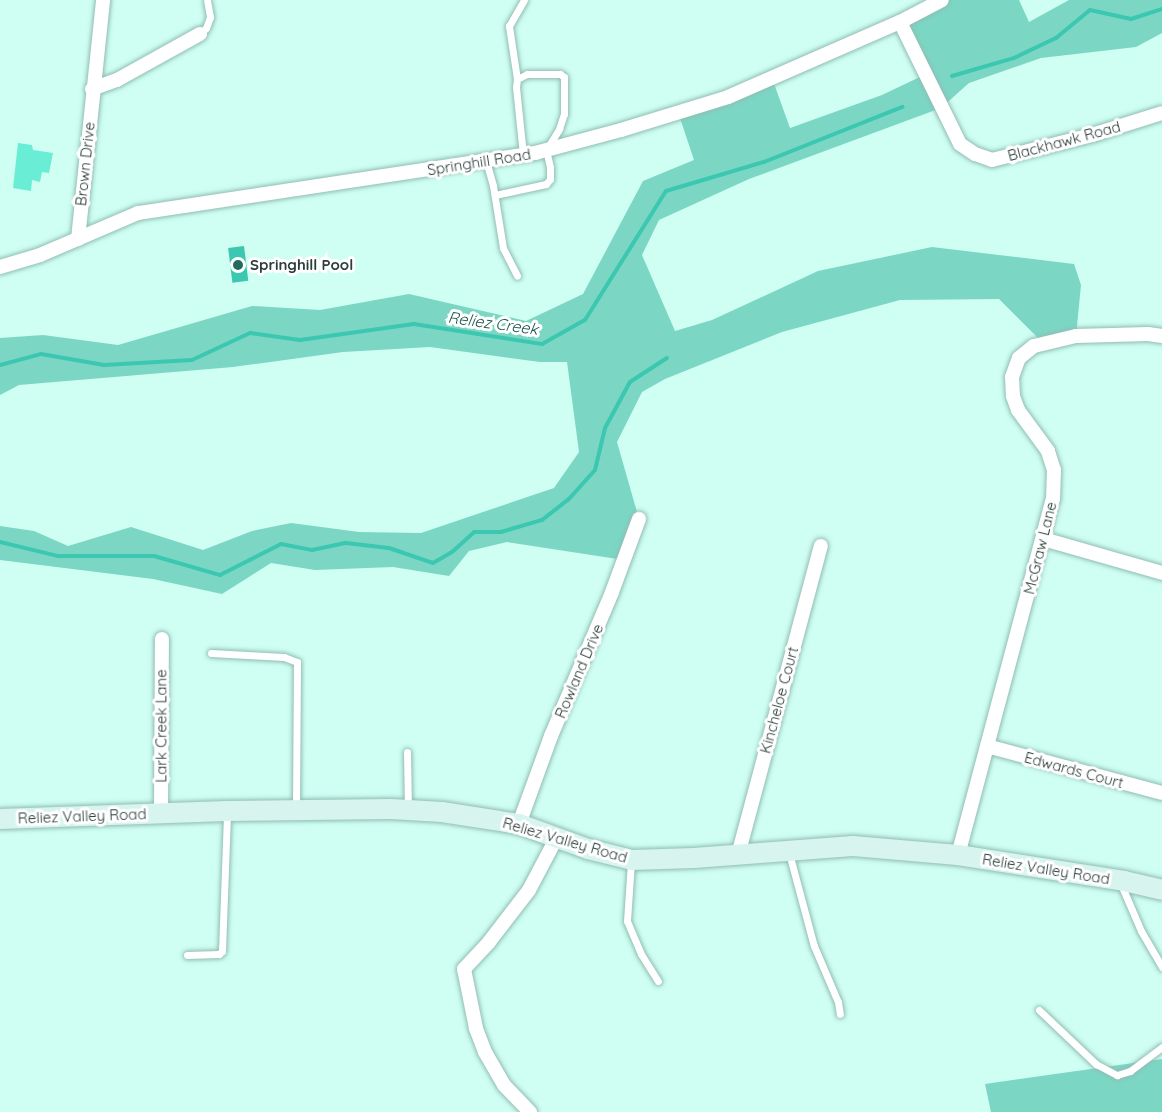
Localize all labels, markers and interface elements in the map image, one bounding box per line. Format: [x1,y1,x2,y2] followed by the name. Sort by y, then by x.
[1006,117,1122,165] street label: Blackhawk Road
[72,121,98,207] street label: Brown Drive
[426,145,532,179] street label: Springhill Road
[250,256,353,274] place label: Springhill Pool
[231,258,245,272] marker: Springhill Pool
[447,307,539,339] water label: Reliez Creek
[1020,500,1060,596] street label: McGraw Lane
[551,621,607,721] street label: Rowland Drive
[756,645,802,755] street label: Kincheloe Court
[152,669,170,783] street label: Lark Creek Lane
[1022,748,1126,792] street label: Edwards Court
[17,805,147,827] street label: Reliez Valley Road
[501,814,629,866] street label: Reliez Valley Road
[981,850,1111,888] street label: Reliez Valley Road

